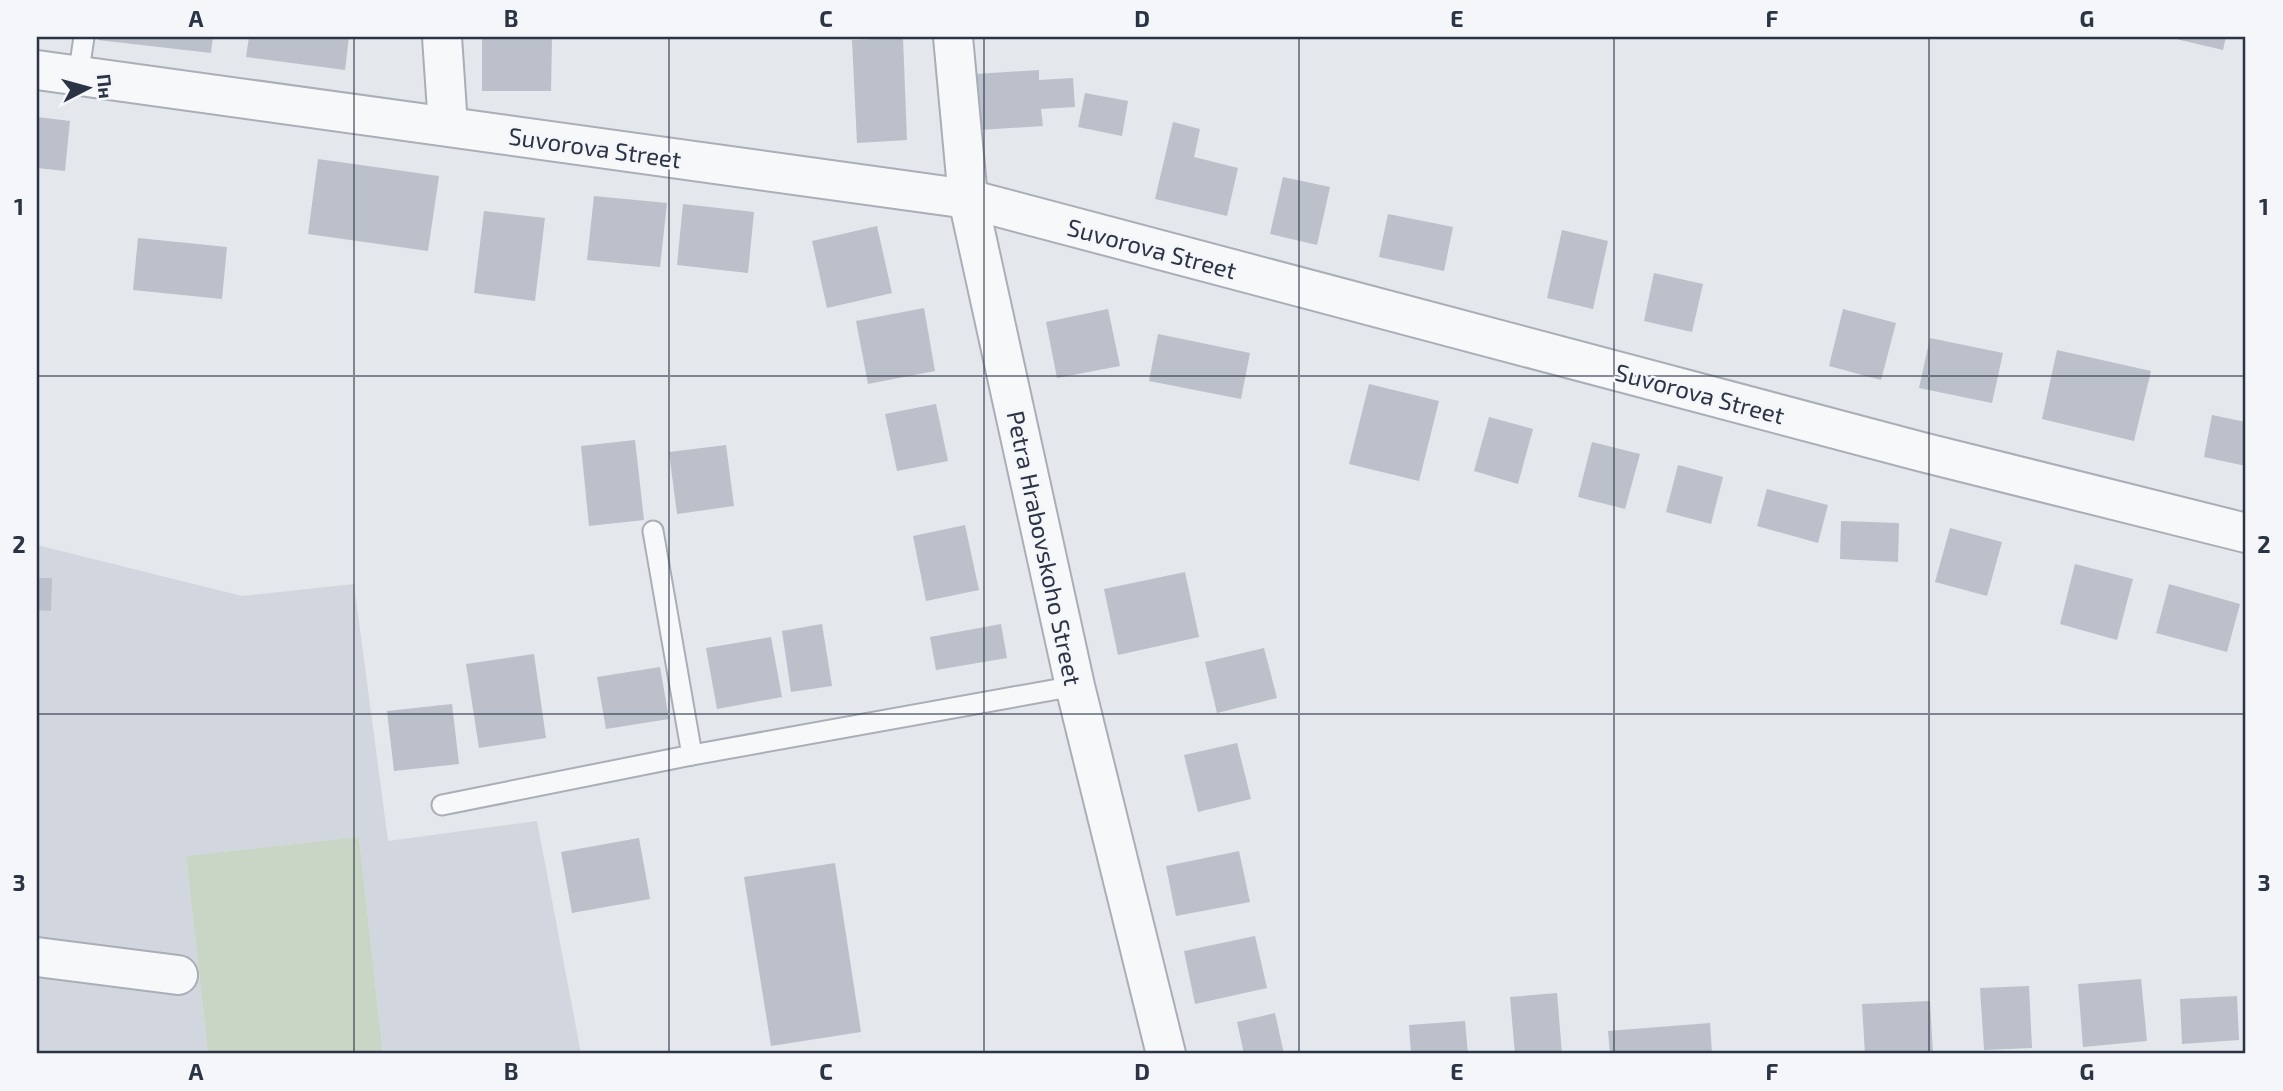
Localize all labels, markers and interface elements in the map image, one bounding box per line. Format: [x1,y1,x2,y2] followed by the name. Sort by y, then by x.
[188,4,204,32] text: A
[504,4,518,32] text: B
[819,4,833,32] text: C
[1134,4,1150,32] text: D
[1450,4,1464,32] text: E
[1766,4,1779,32] text: F
[2080,4,2094,32] text: G
[52,52,122,122] north arrow
[93,73,118,100] text: Пн
[507,121,683,173] street label: Suvorova Street
[14,192,24,220] text: 1
[2259,192,2269,220] text: 1
[1064,211,1240,285] street label: Suvorova Street
[1612,356,1788,430] street label: Suvorova Street
[1002,408,1088,688] street label: Petra Hrabovskoho Street
[12,530,26,558] text: 2
[2257,530,2271,558] text: 2
[12,868,26,896] text: 3
[2257,868,2271,896] text: 3
[188,1057,204,1085] text: A
[504,1057,518,1085] text: B
[819,1057,833,1085] text: C
[1134,1057,1150,1085] text: D
[1450,1057,1464,1085] text: E
[1766,1057,1779,1085] text: F
[2080,1057,2094,1085] text: G

